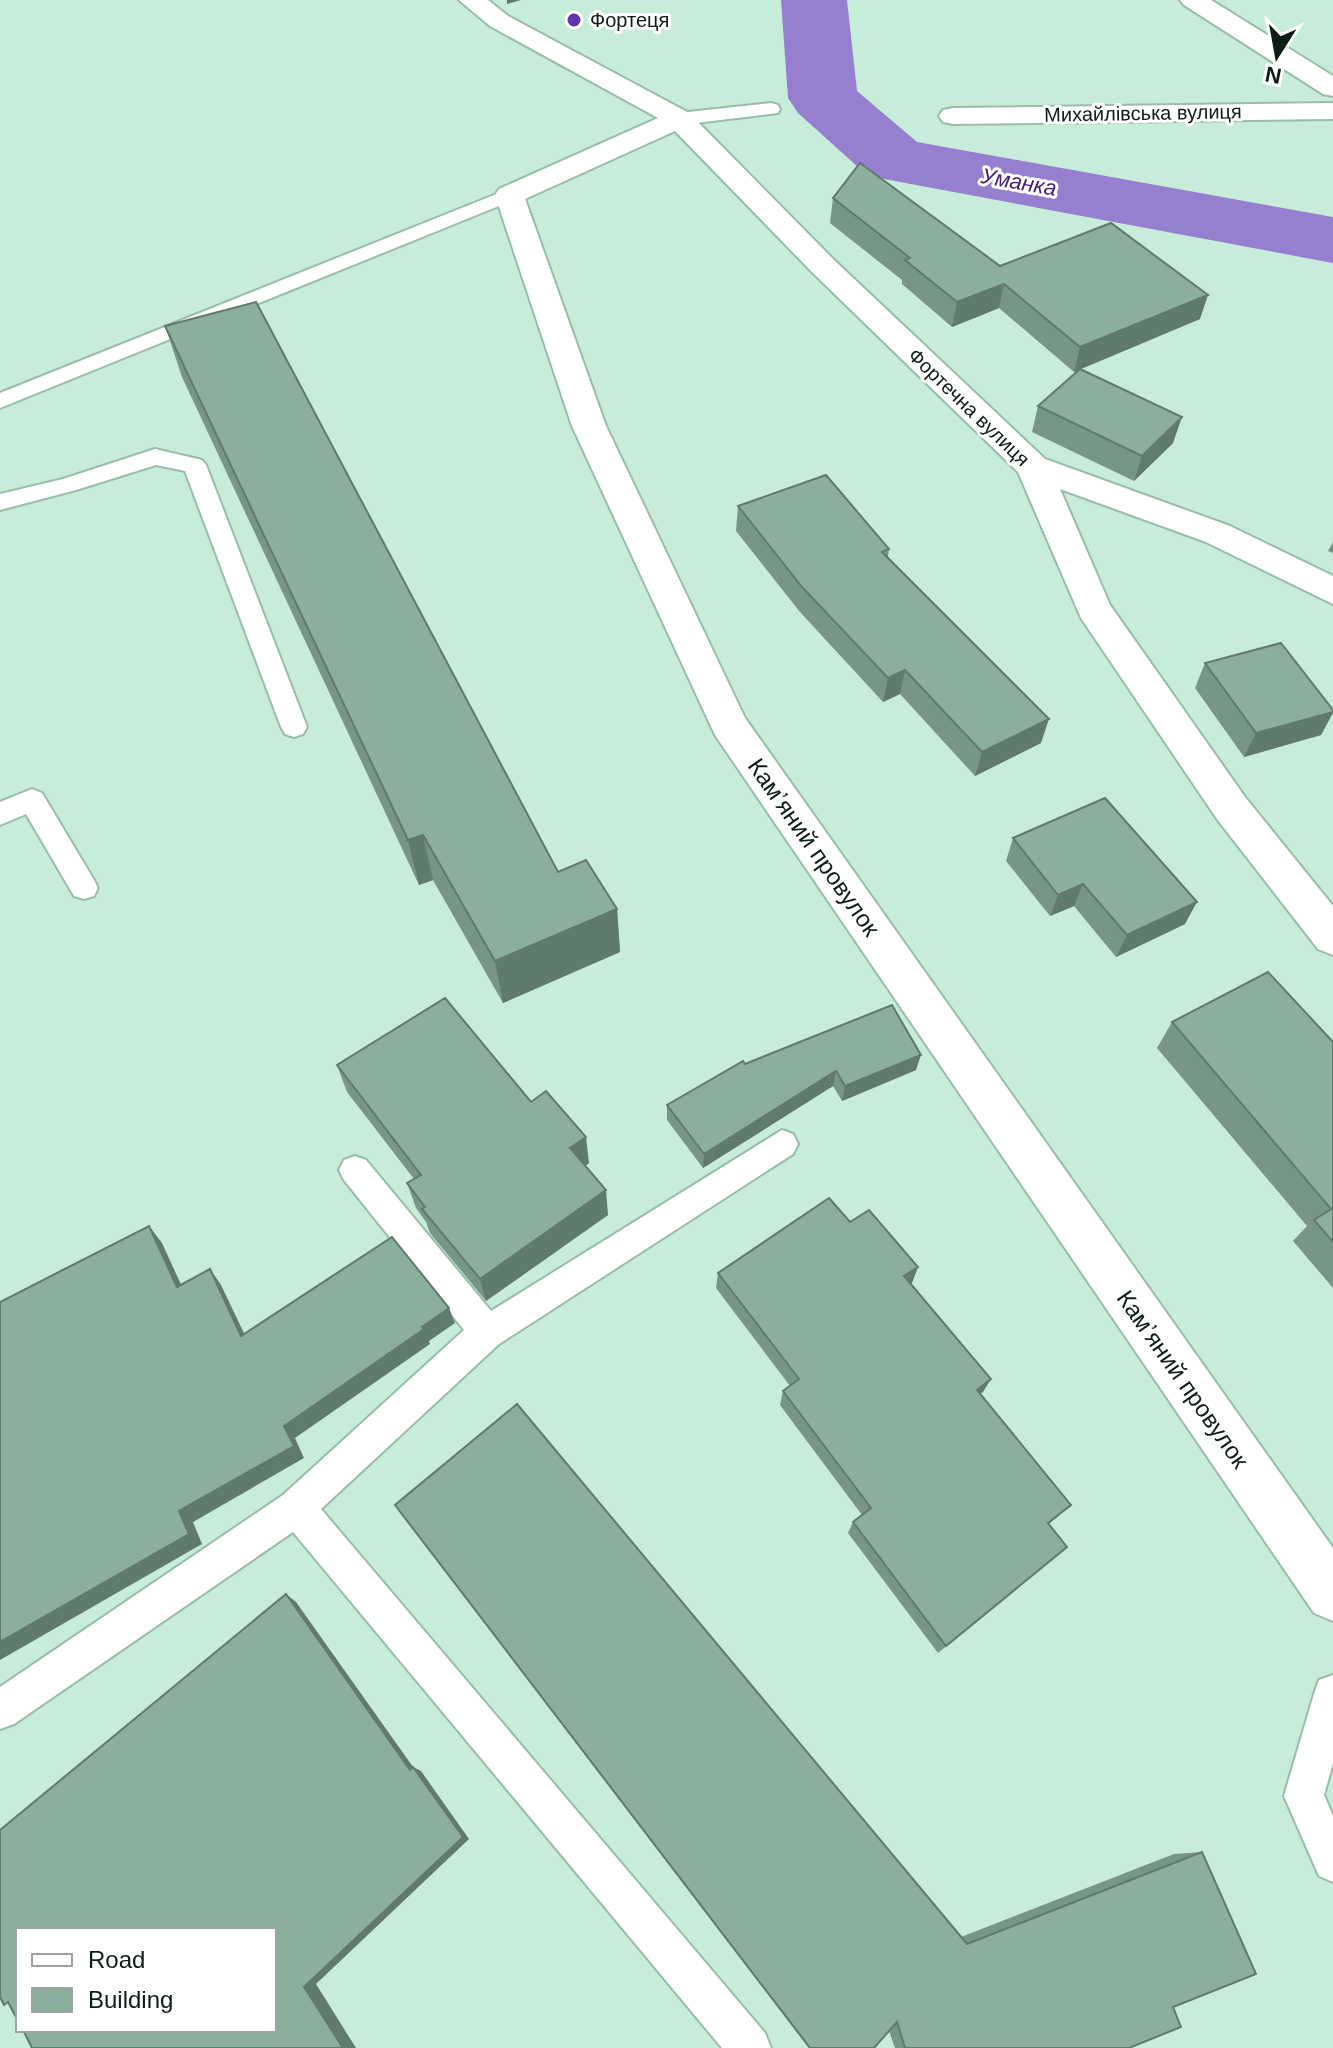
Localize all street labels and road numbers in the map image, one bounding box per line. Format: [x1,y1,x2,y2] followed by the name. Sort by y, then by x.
[1044,100,1242,126] street label: Михайлівська вулиця
[904,344,1034,470] street label: Фортечна вулиця
[743,753,886,941] street label: Камʼяний провулок
[1112,1285,1255,1473] street label: Камʼяний провулок

